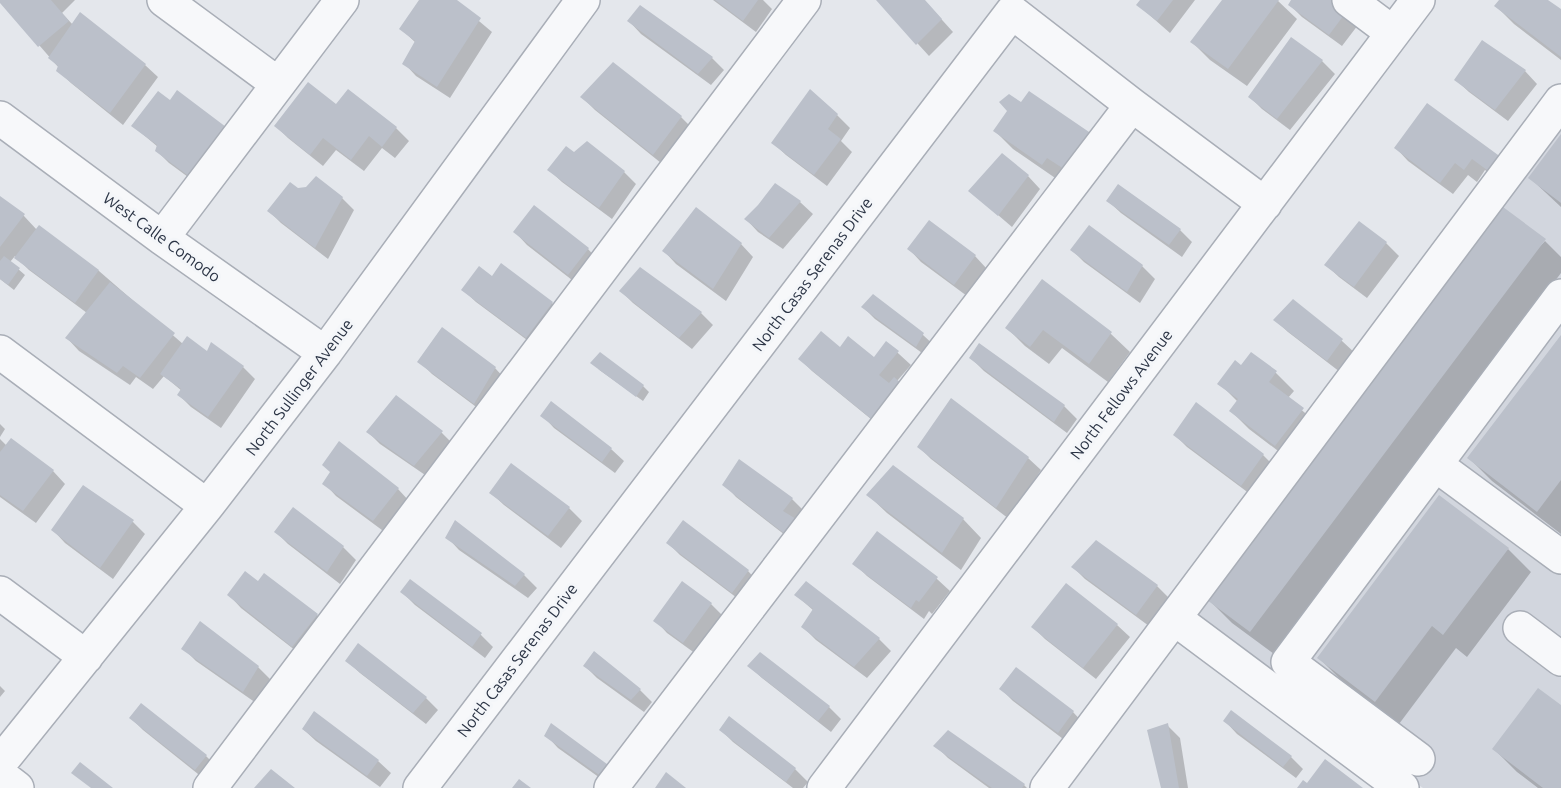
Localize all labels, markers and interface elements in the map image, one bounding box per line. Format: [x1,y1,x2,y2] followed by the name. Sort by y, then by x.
[100,188,224,286] street label: West Calle Comodo
[748,194,876,354] street label: North Casas Serenas Drive
[242,315,356,459] street label: North Sullinger Avenue
[1066,326,1176,462] street label: North Fellows Avenue
[453,580,581,740] street label: North Casas Serenas Drive

